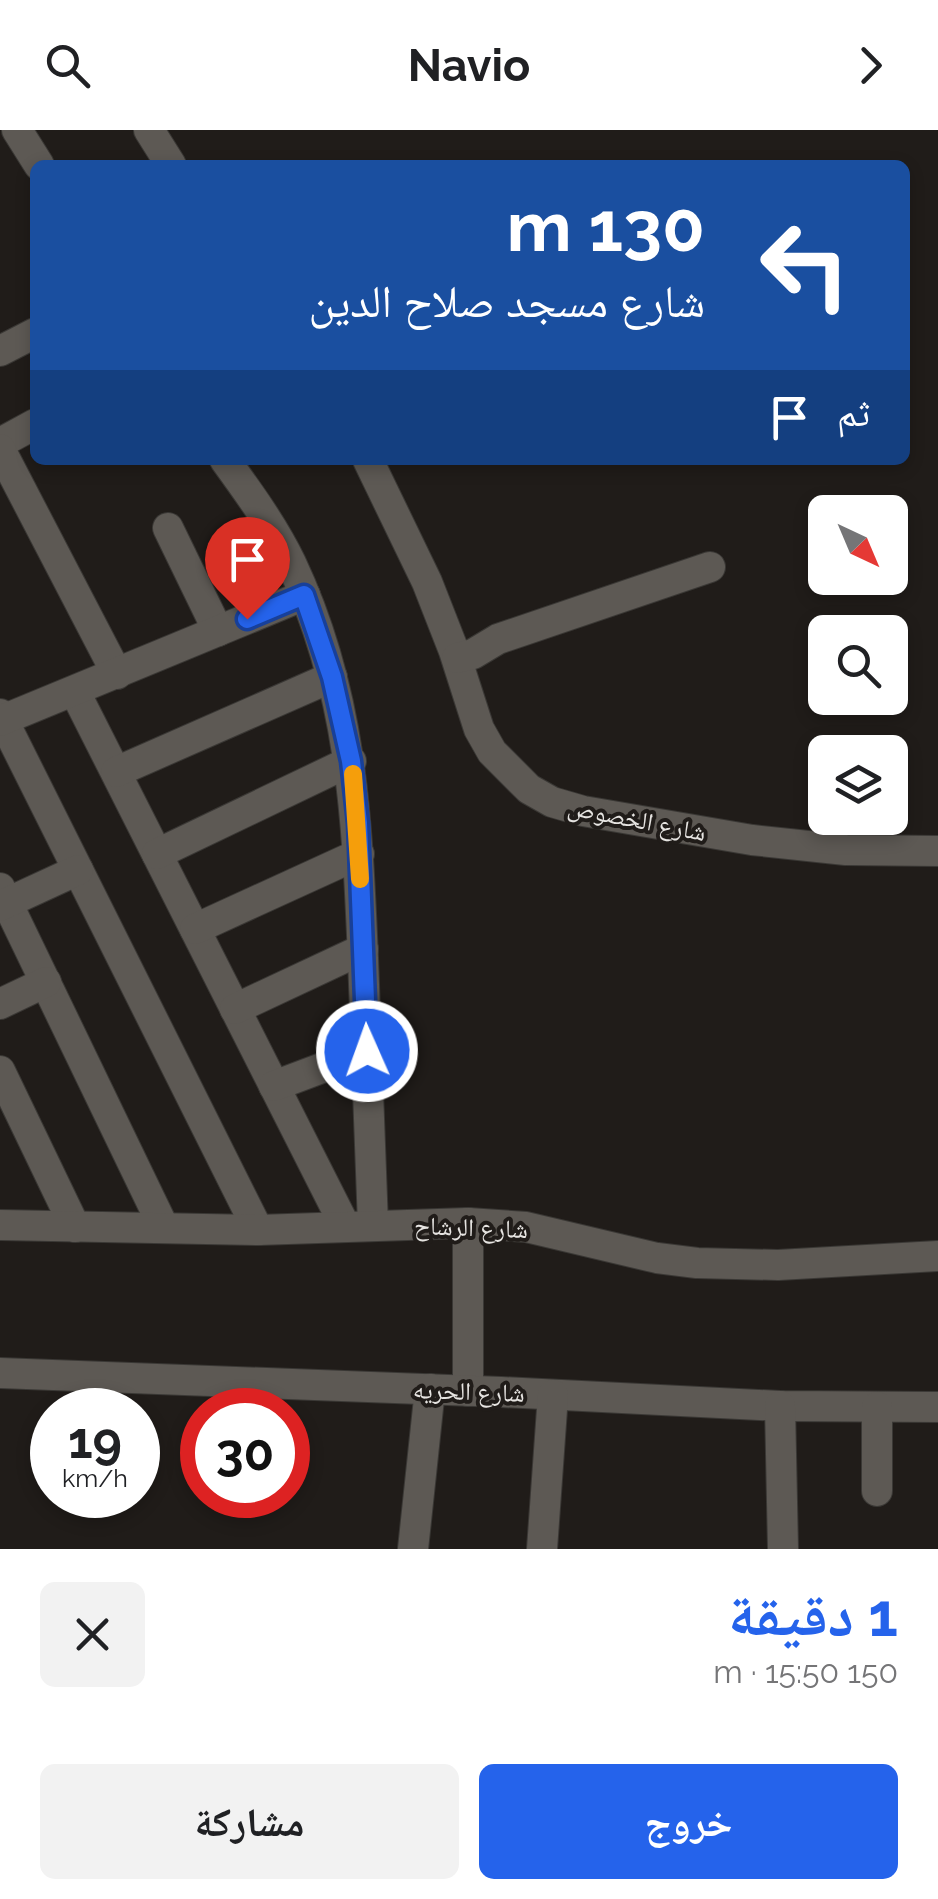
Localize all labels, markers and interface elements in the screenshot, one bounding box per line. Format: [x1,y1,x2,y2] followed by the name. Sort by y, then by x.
[40,38,95,93] icon: search
[843,38,898,93] icon: forward
[408,39,530,92] text: Navio
[506,185,705,267] text: 130 m
[740,200,870,330] icon: left
[309,275,705,328] text: شارع مسجد صلاح الدين
[762,390,817,445] icon: arrive
[837,390,870,435] text: ثم
[808,495,908,595] north arrow
[808,495,908,835] map controls
[205,517,290,620] pin
[220,532,275,587] icon: arrive
[808,615,908,715] button: search
[808,735,908,835] button: layers
[565,791,709,848] street label: شارع الخصوص
[315,999,419,1103] position arrow
[414,1210,528,1245] street label: شارع الرشاح
[413,1374,525,1409] street label: شارع الحريه
[180,1388,310,1518] speed limit sign: 30
[68,1411,122,1470] text: 19
[62,1463,128,1493] text: km/h
[728,1580,898,1650] text: 1 دقيقة
[40,1582,145,1687] button: close
[713,1653,898,1690] text: 150 m · 15:50
[40,1764,459,1879] button: مشاركة
[479,1764,898,1879] button: خروج

